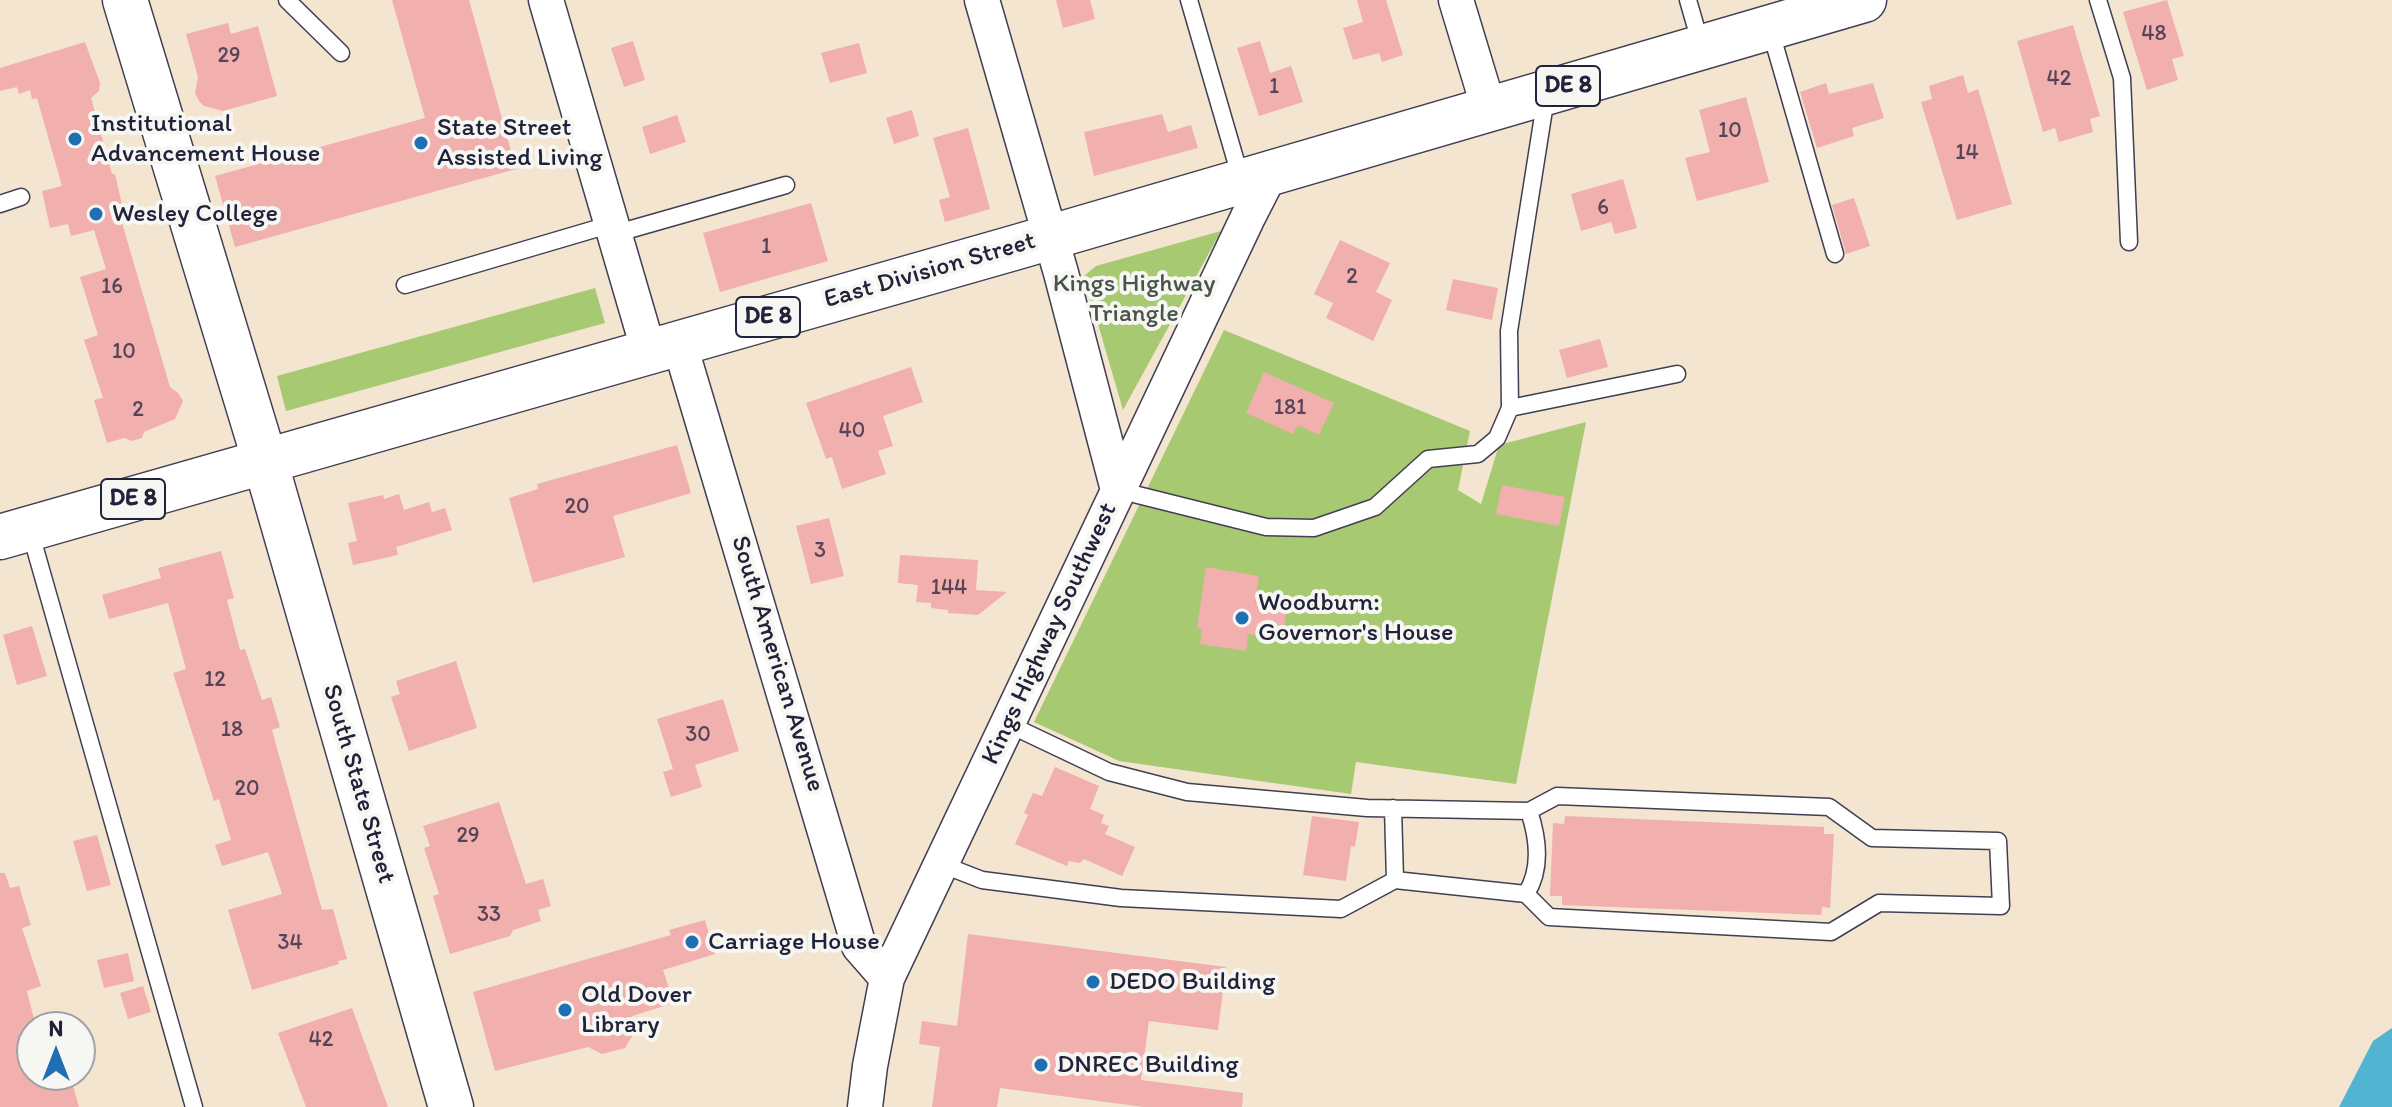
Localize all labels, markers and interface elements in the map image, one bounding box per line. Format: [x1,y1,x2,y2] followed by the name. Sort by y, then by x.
[2141,21,2167,47] house number: 48
[217,43,241,69] house number: 29
[1536,66,1600,106] road number: DE 8
[2047,66,2071,92] house number: 42
[1269,74,1279,100] house number: 1
[91,108,320,170] place label: Institutional Advancement House
[437,112,603,174] place label: State Street Assisted Living
[1718,118,1742,144] house number: 10
[66,130,84,148] marker: Institutional Advancement House
[412,134,430,152] marker: State Street Assisted Living
[1955,140,1979,166] house number: 14
[1597,195,1609,221] house number: 6
[112,198,278,230] place label: Wesley College
[87,205,105,223] marker: Wesley College
[821,226,1039,316] street label: East Division Street
[761,234,771,260] house number: 1
[1346,264,1358,290] house number: 2
[1053,268,1215,330] park label: Kings Highway Triangle
[101,274,123,300] house number: 16
[736,297,800,337] road number: DE 8
[112,339,136,365] house number: 10
[1274,395,1306,421] house number: 181
[132,397,144,423] house number: 2
[839,418,865,444] house number: 40
[101,479,165,519] road number: DE 8
[564,494,590,520] house number: 20
[976,498,1124,770] street label: Kings Highway Southwest
[723,532,831,796] street label: South American Avenue
[814,538,826,564] house number: 3
[931,575,967,601] house number: 144
[1258,587,1454,648] place label: Woodburn: Governor's House
[1233,609,1251,627] marker: Woodburn: Governor's House
[204,667,226,693] house number: 12
[315,681,401,887] street label: South State Street
[221,717,243,743] house number: 18
[685,722,711,748] house number: 30
[234,776,260,802] house number: 20
[456,823,480,849] house number: 29
[477,902,501,928] house number: 33
[708,926,880,958] place label: Carriage House
[277,930,303,956] house number: 34
[683,933,701,951] marker: Carriage House
[1109,966,1275,998] place label: DEDO Building
[1084,973,1102,991] marker: DEDO Building
[581,979,692,1040] place label: Old Dover Library
[556,1001,574,1019] marker: Old Dover Library
[16,1011,96,1091] north arrow
[49,1015,63,1042] text: N
[309,1027,333,1053] house number: 42
[1057,1049,1238,1081] place label: DNREC Building
[1032,1056,1050,1074] marker: DNREC Building

